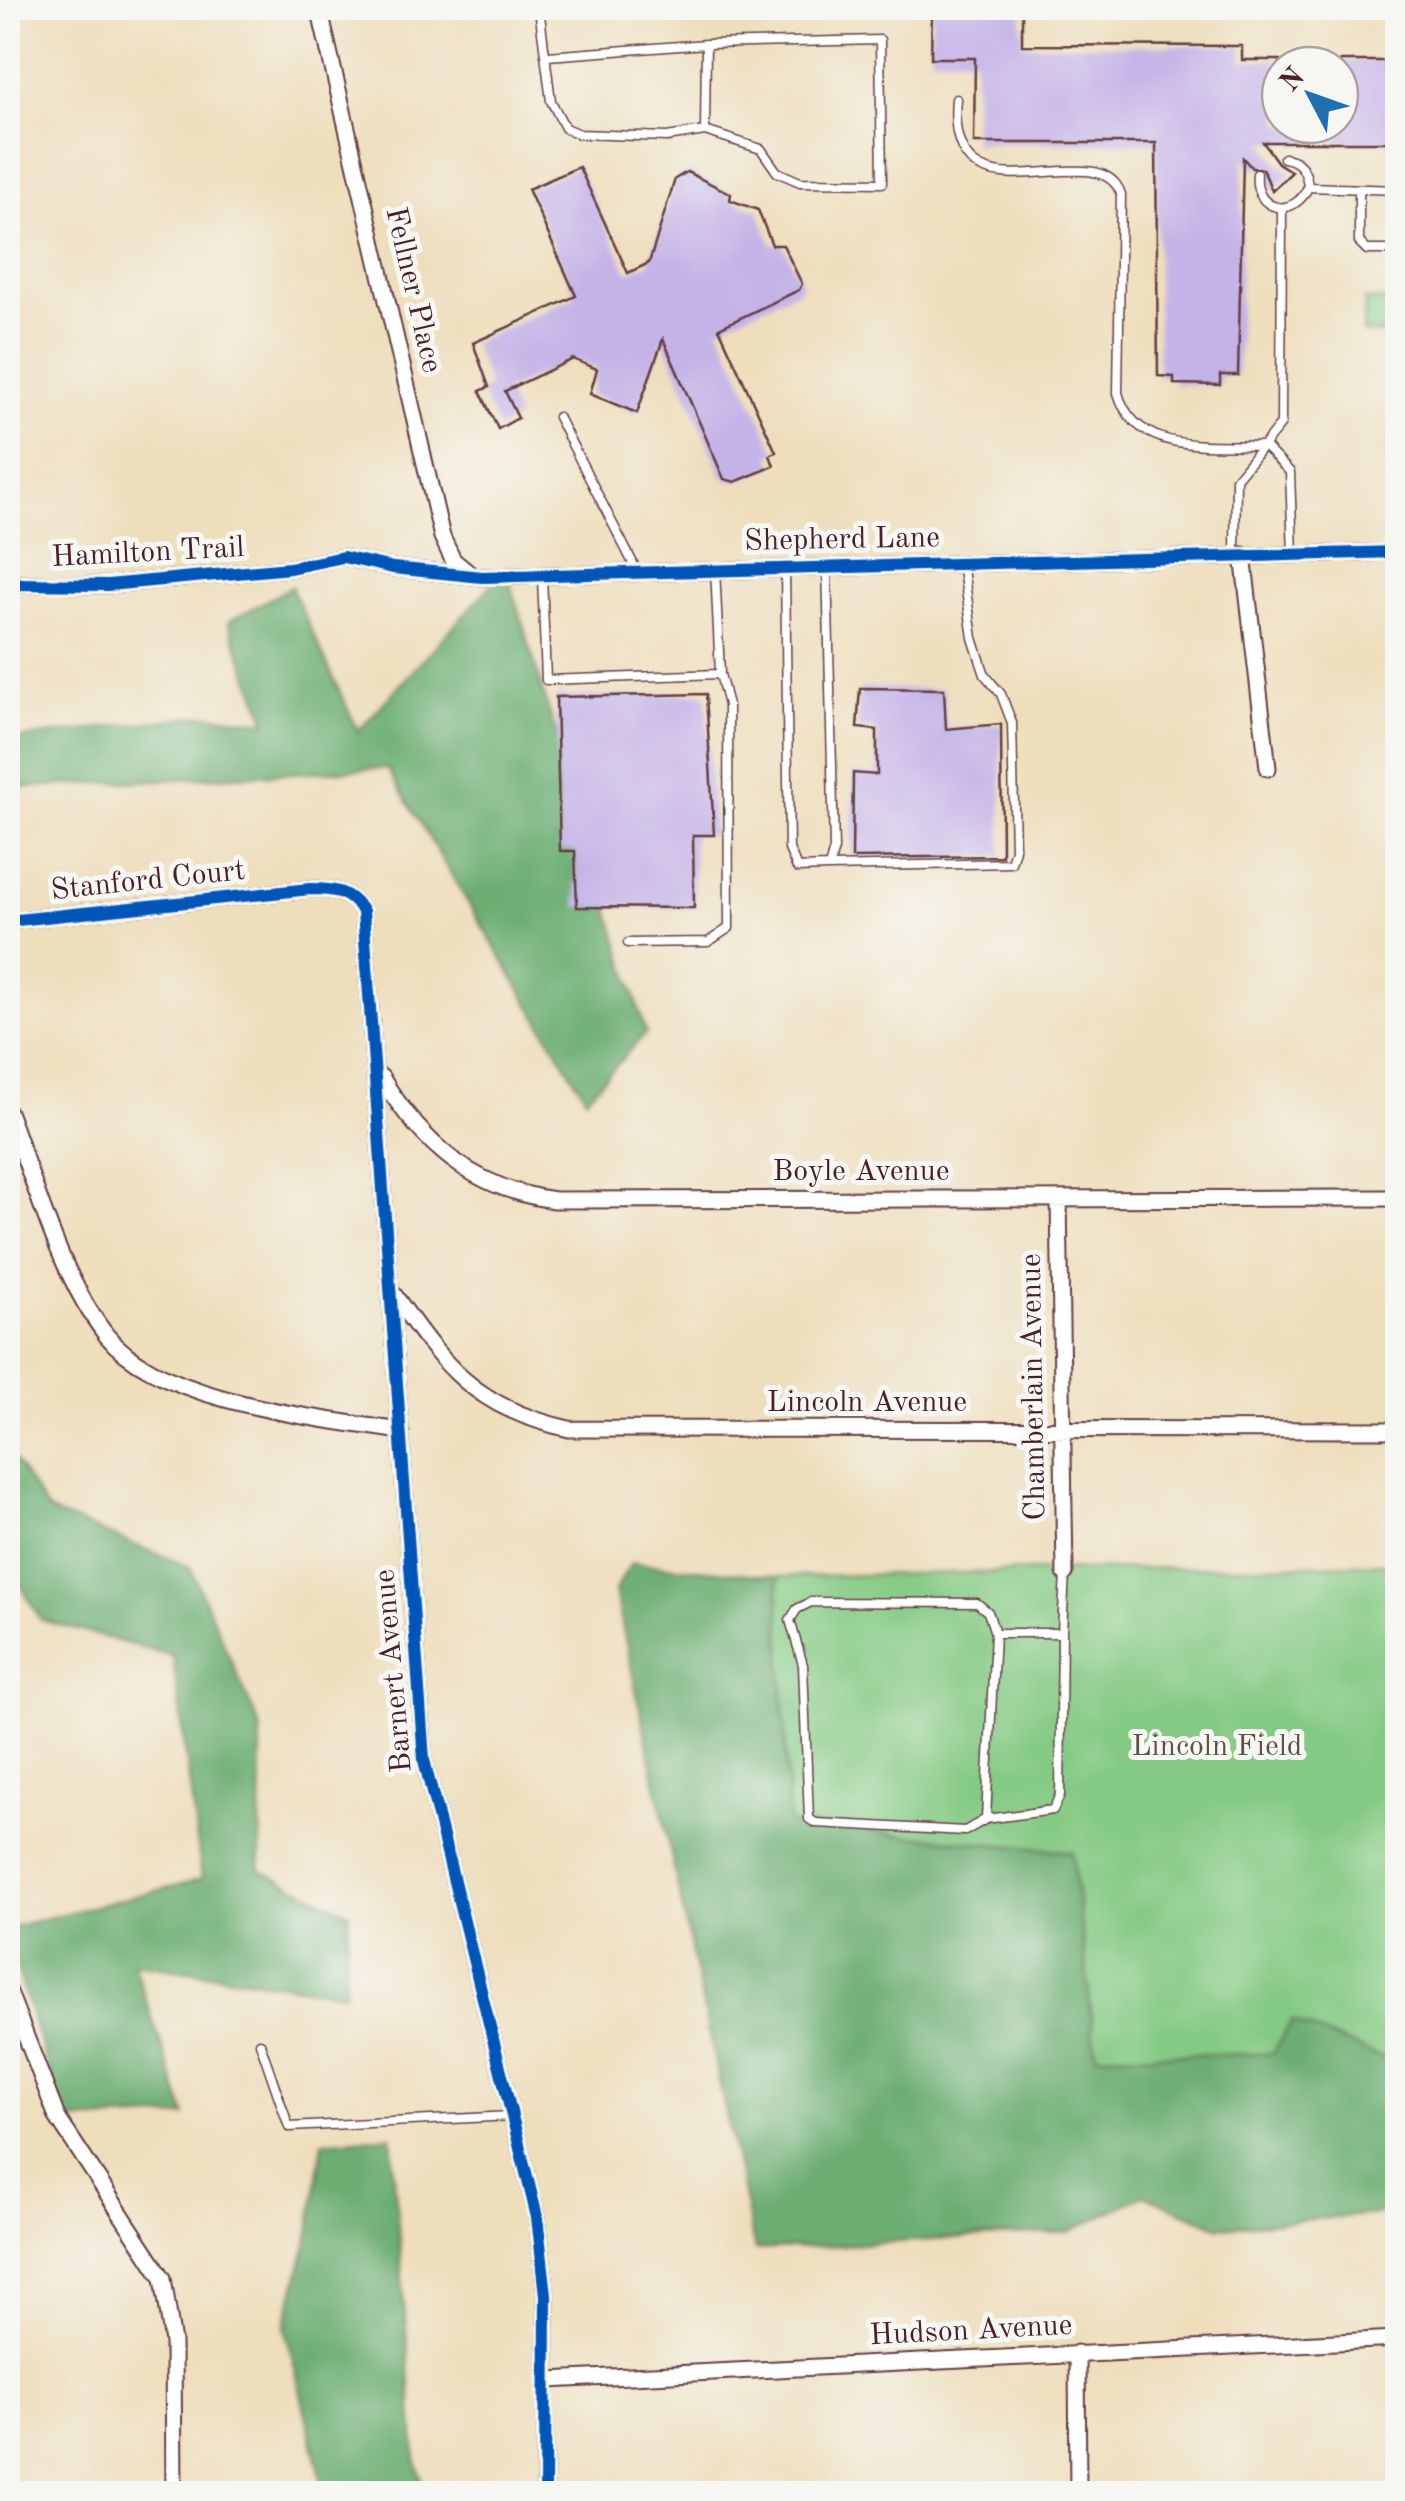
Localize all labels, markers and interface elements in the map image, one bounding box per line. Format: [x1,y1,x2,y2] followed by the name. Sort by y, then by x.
[1260,45,1360,145] north arrow
[1276,63,1311,98] text: N
[379,204,447,376] street label: Fellner Place
[744,523,940,557] street label: Shepherd Lane
[51,533,245,573] street label: Hamilton Trail
[49,856,247,906] street label: Stanford Court
[772,1157,950,1187] street label: Boyle Avenue
[1017,1253,1051,1521] street label: Chamberlain Avenue
[767,1388,967,1418] street label: Lincoln Avenue
[370,1568,418,1774] street label: Barnert Avenue
[1132,1732,1303,1762] park label: Lincoln Field
[869,2311,1073,2351] street label: Hudson Avenue

